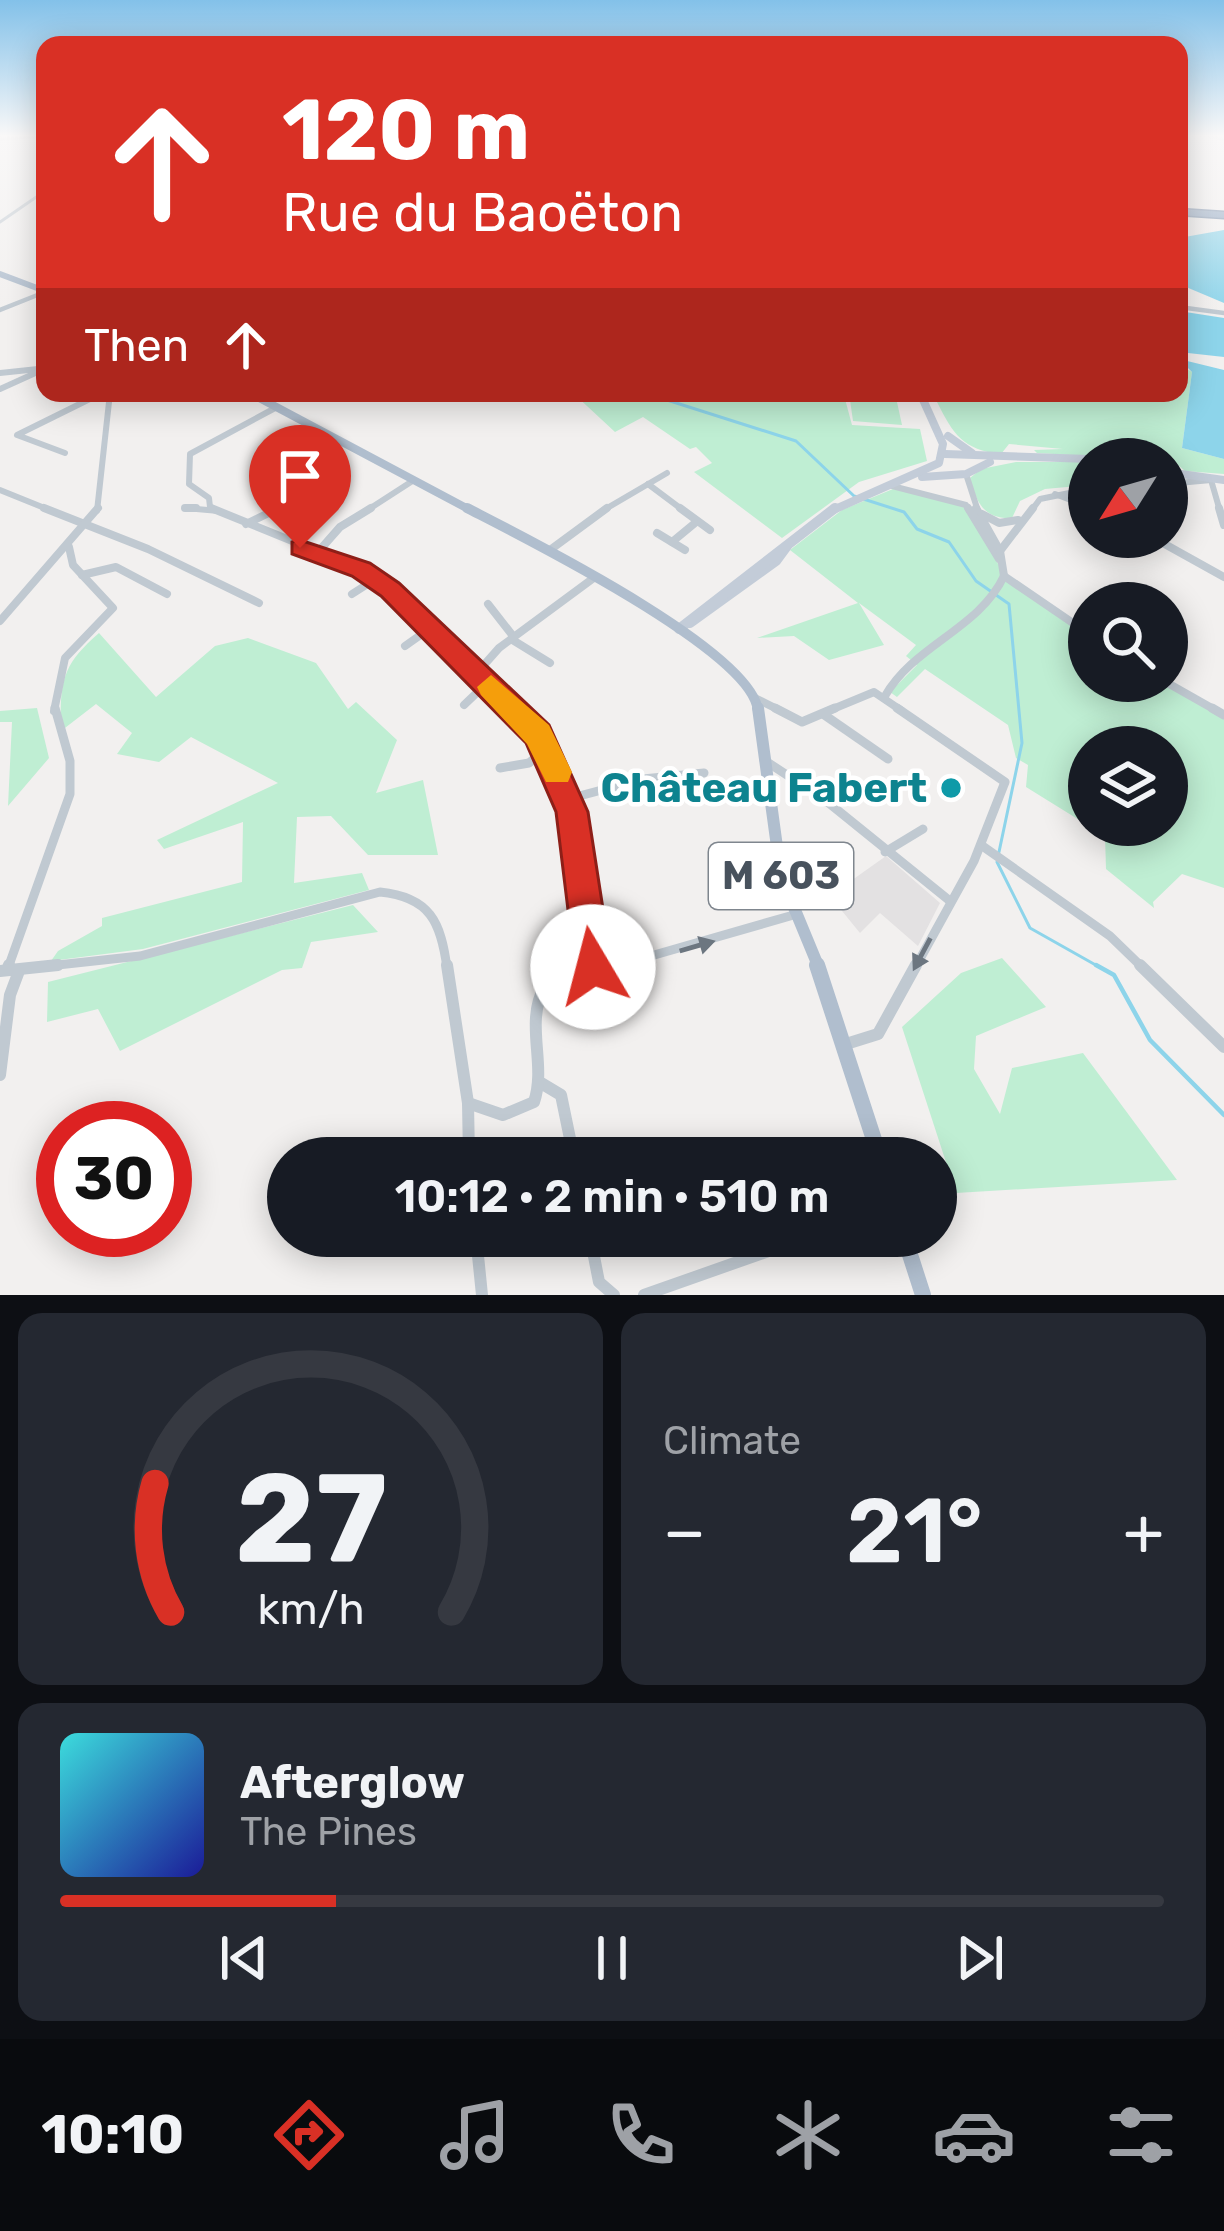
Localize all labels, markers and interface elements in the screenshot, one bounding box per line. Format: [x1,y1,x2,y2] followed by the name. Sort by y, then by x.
[282,80,530,180] text: 120 m
[84,84,240,240] icon: ahead
[282,181,683,245] text: Rue du Baoëton
[213,312,279,378] icon: ahead
[84,319,189,372] text: Then
[249,425,351,548] pin
[1068,438,1188,558] north arrow
[1068,438,1188,846] map controls
[267,443,333,509] icon: arrive
[1068,582,1188,702] button: search
[1068,726,1188,846] button: layers
[600,763,927,813] place label: Château Fabert
[938,775,964,801] marker: Château Fabert
[709,843,853,909] road number: M 603
[530,904,656,1030] position arrow
[679,936,716,954] one-way arrow
[912,936,933,971] one-way arrow
[36,1101,192,1257] speed limit sign: 30
[395,1170,829,1223] text: 10:12 · 2 min · 510 m
[663,1418,801,1464] text: Climate
[234,1444,387,1592] text: 27
[846,1478,983,1585] text: 21°
[663,1492,706,1571] text: −
[1123,1492,1164,1571] text: +
[257,1584,364,1635] text: km/h
[240,1756,465,1809] text: Afterglow
[240,1809,417,1855] text: The Pines
[211,1925,277,1991] icon: previous
[579,1925,645,1991] icon: pause
[947,1925,1013,1991] icon: next
[267,2093,351,2177] icon: directions
[433,2093,517,2177] icon: music
[599,2093,683,2177] icon: phone
[766,2093,850,2177] icon: climate
[932,2093,1016,2177] icon: car
[1099,2093,1183,2177] icon: filters
[41,2103,184,2167] text: 10:10

